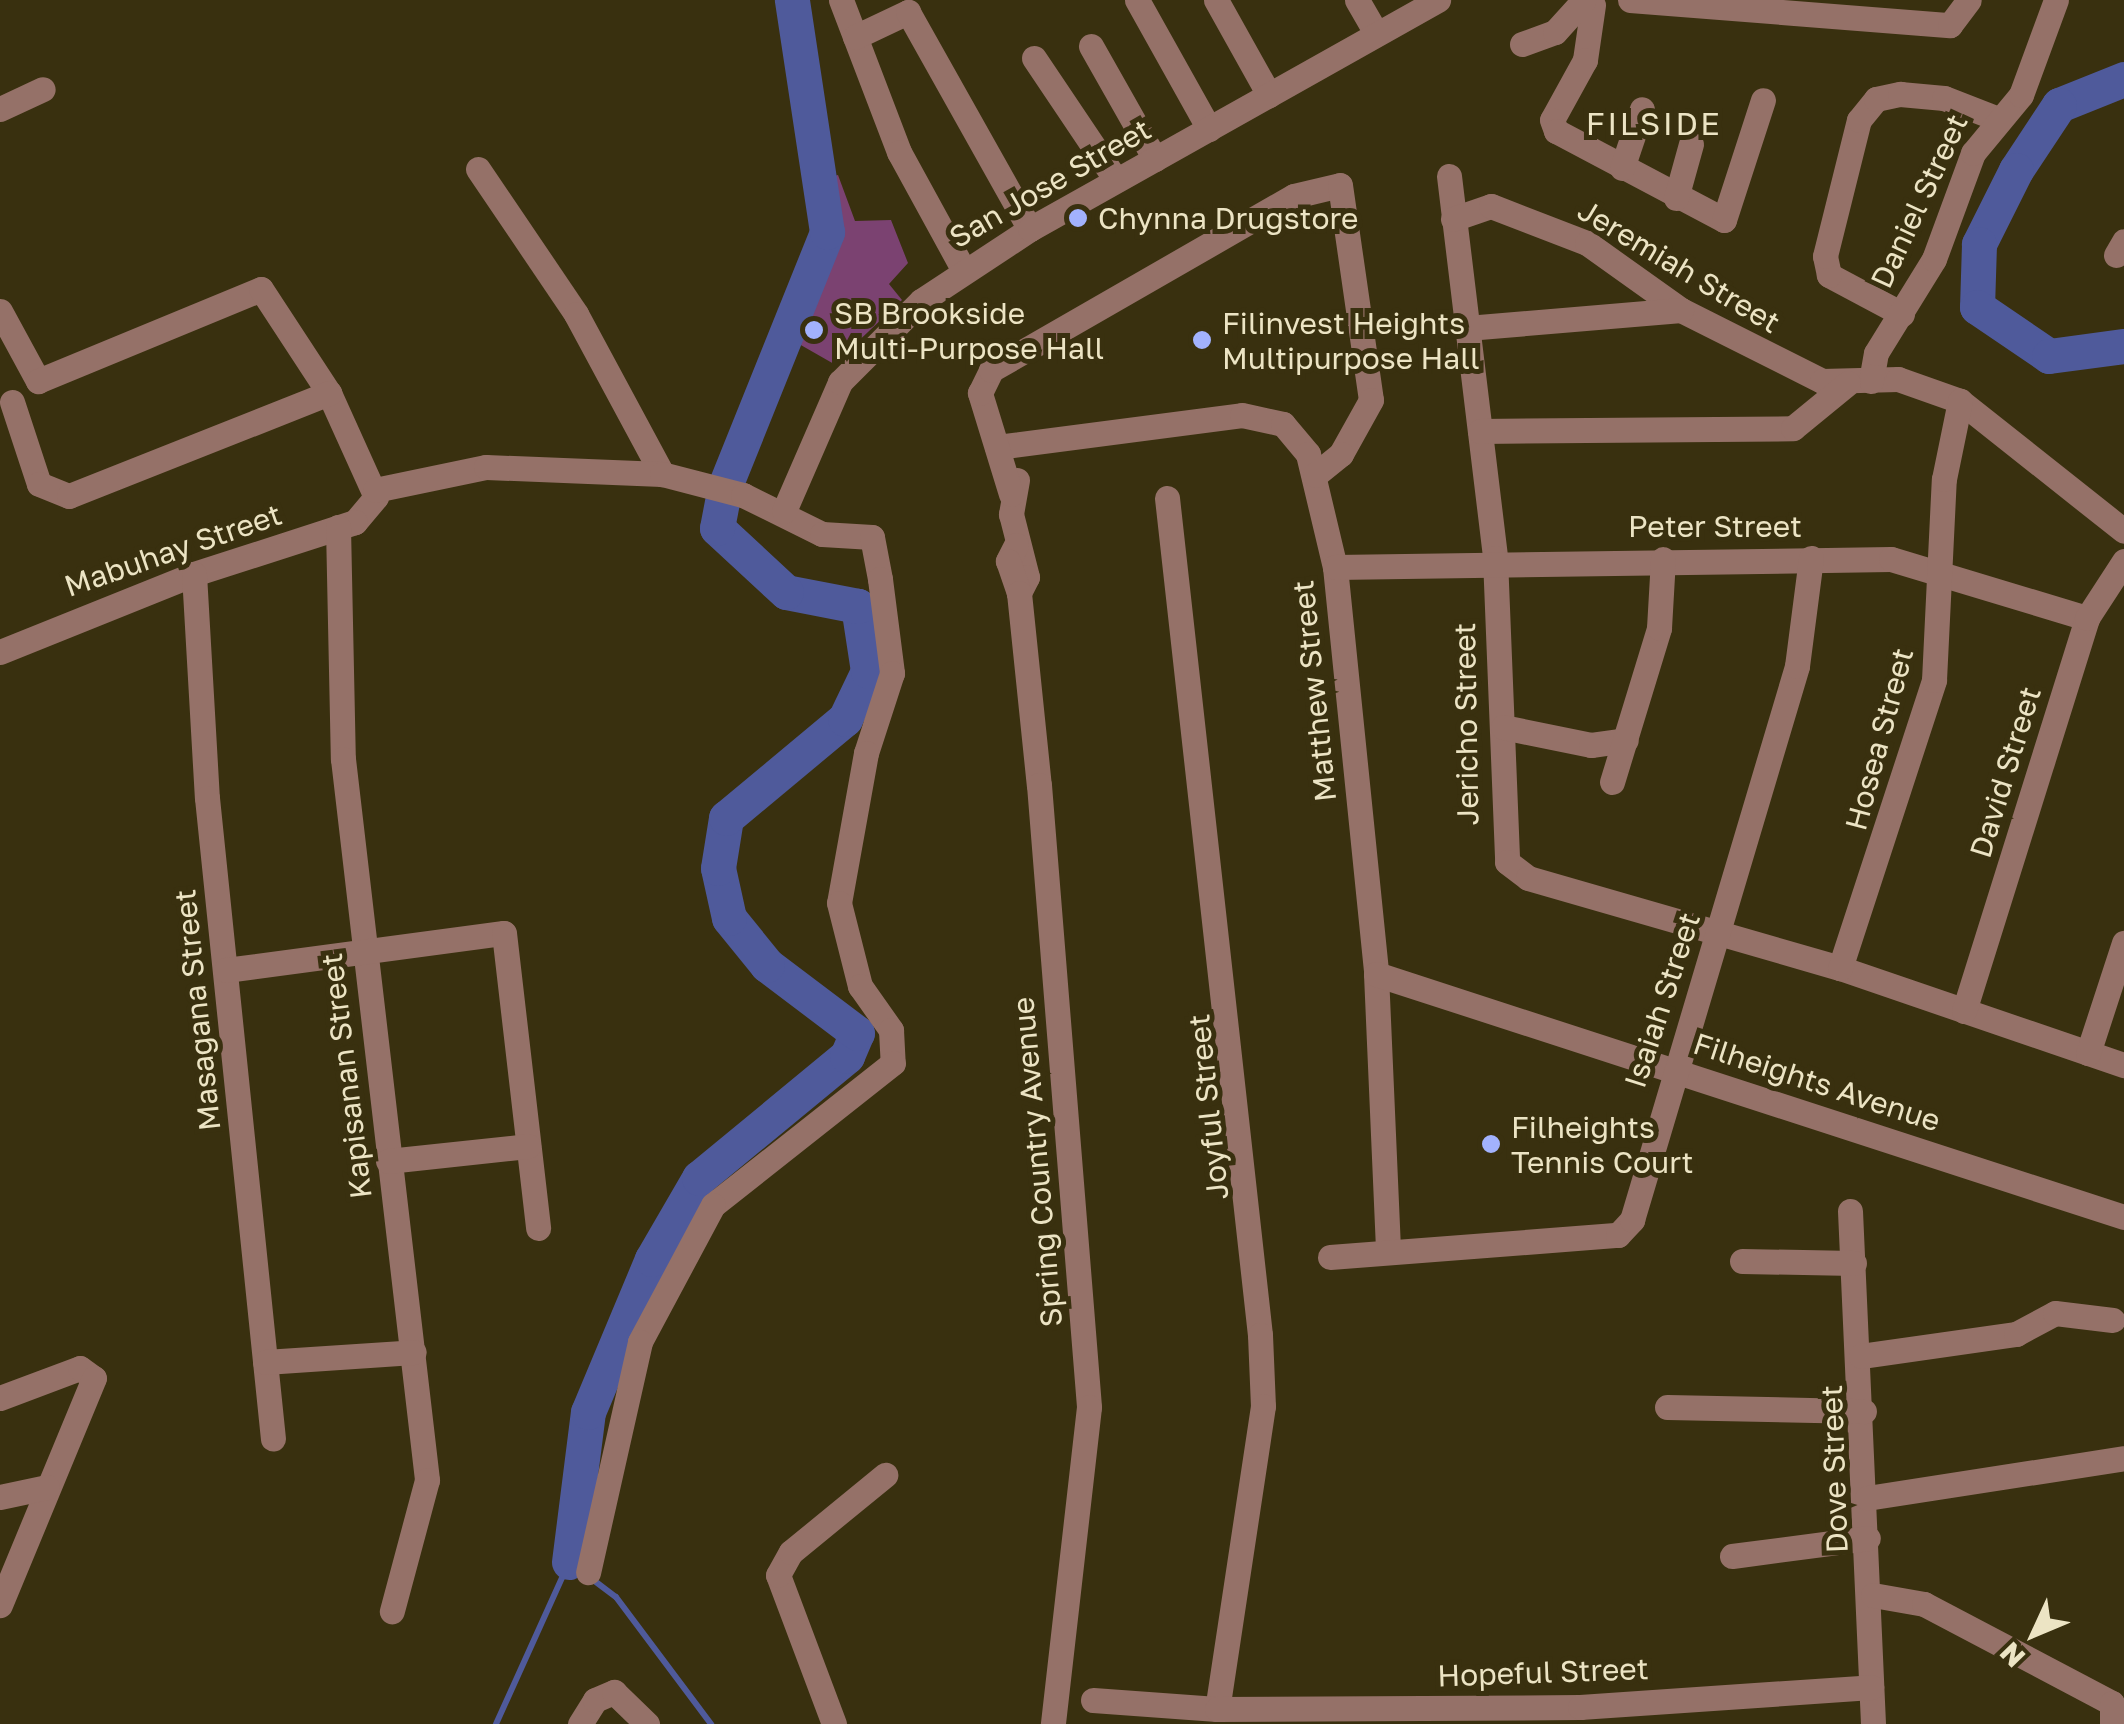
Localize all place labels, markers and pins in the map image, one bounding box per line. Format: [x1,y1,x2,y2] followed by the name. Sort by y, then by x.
[1098,200,1358,236] place label: Chynna Drugstore
[1067,207,1089,229] marker: Chynna Drugstore
[834,295,1104,366] place label: SB Brookside Multi-Purpose Hall
[1222,305,1479,376] place label: Filinvest Heights Multipurpose Hall
[803,319,825,341] marker: SB Brookside Multi-Purpose Hall
[1191,329,1213,351] marker: Filinvest Heights Multipurpose Hall
[1511,1109,1693,1180] place label: Filheights Tennis Court
[1480,1133,1502,1155] marker: Filheights Tennis Court

